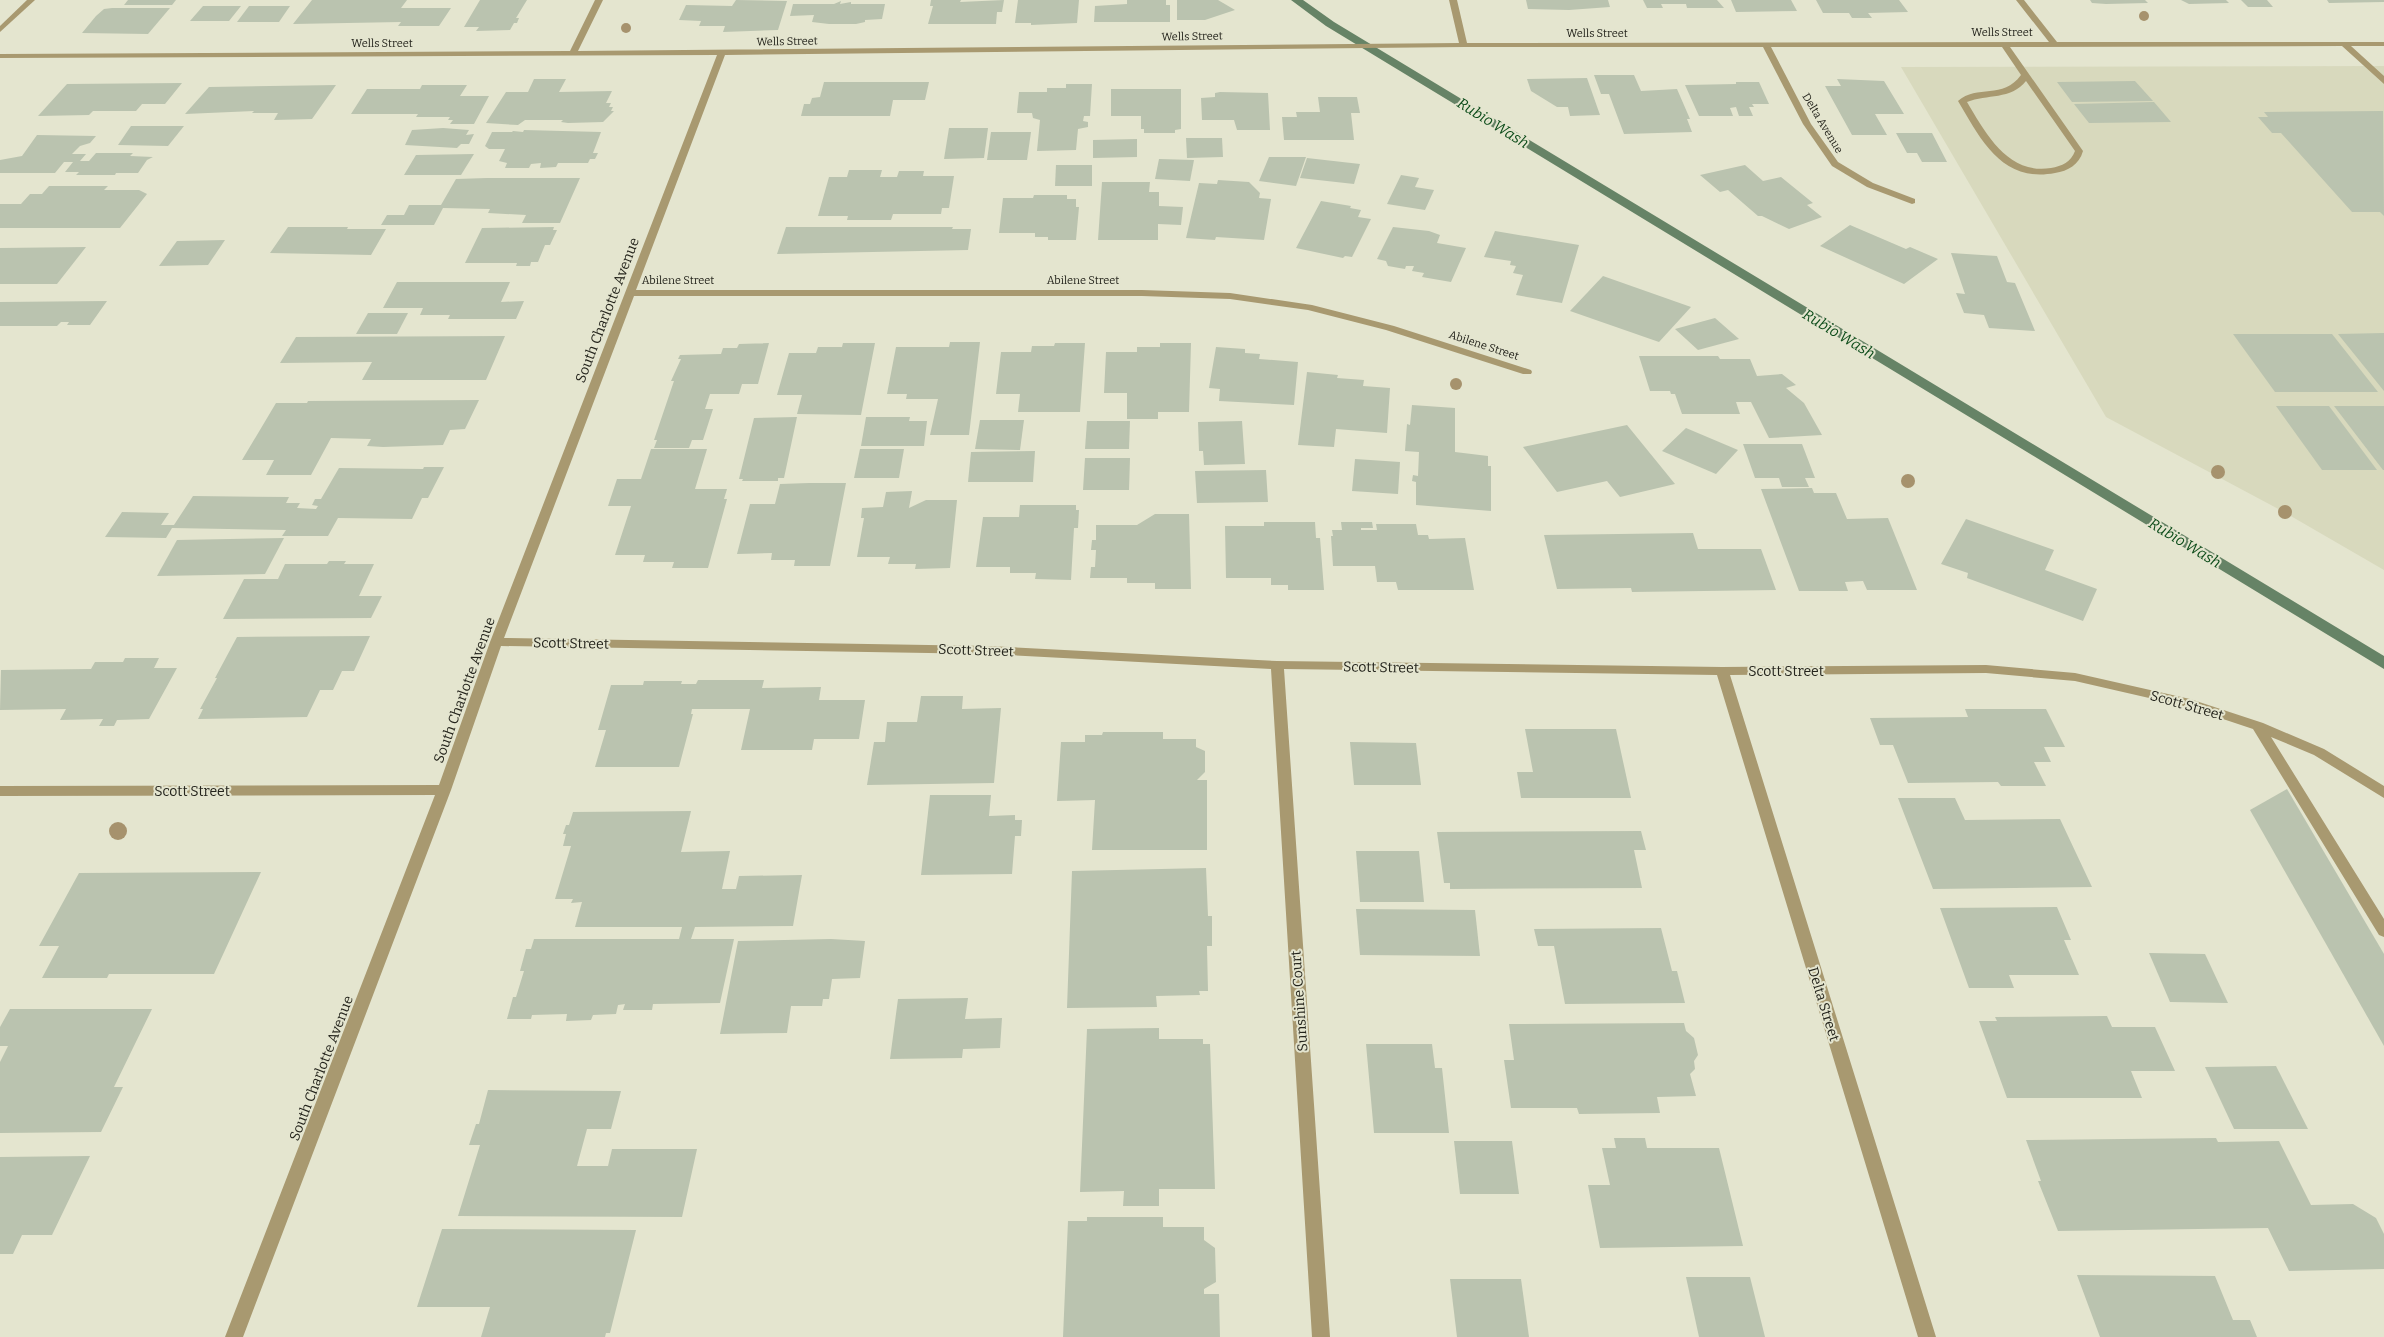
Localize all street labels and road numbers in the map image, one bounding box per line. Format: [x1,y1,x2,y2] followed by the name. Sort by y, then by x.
[1971,26,2033,39] street label: Wells Street
[1566,27,1628,40] street label: Wells Street
[1161,29,1223,44] street label: Wells Street
[756,34,818,49] street label: Wells Street
[351,37,413,50] street label: Wells Street
[1800,91,1846,156] street label: Delta Avenue
[572,235,643,385] street label: South Charlotte Avenue
[642,274,714,287] street label: Abilene Street
[1047,274,1119,287] street label: Abilene Street
[1447,328,1520,363] street label: Abilene Street
[430,615,499,765] street label: South Charlotte Avenue
[533,634,609,653] street label: Scott Street
[938,641,1014,660] street label: Scott Street
[1343,658,1419,677] street label: Scott Street
[1748,663,1824,680] street label: Scott Street
[2148,687,2226,724] street label: Scott Street
[154,783,230,800] street label: Scott Street
[1287,950,1312,1052] street label: Sunshine Court
[1804,965,1843,1043] street label: Delta Street
[286,993,357,1143] street label: South Charlotte Avenue

